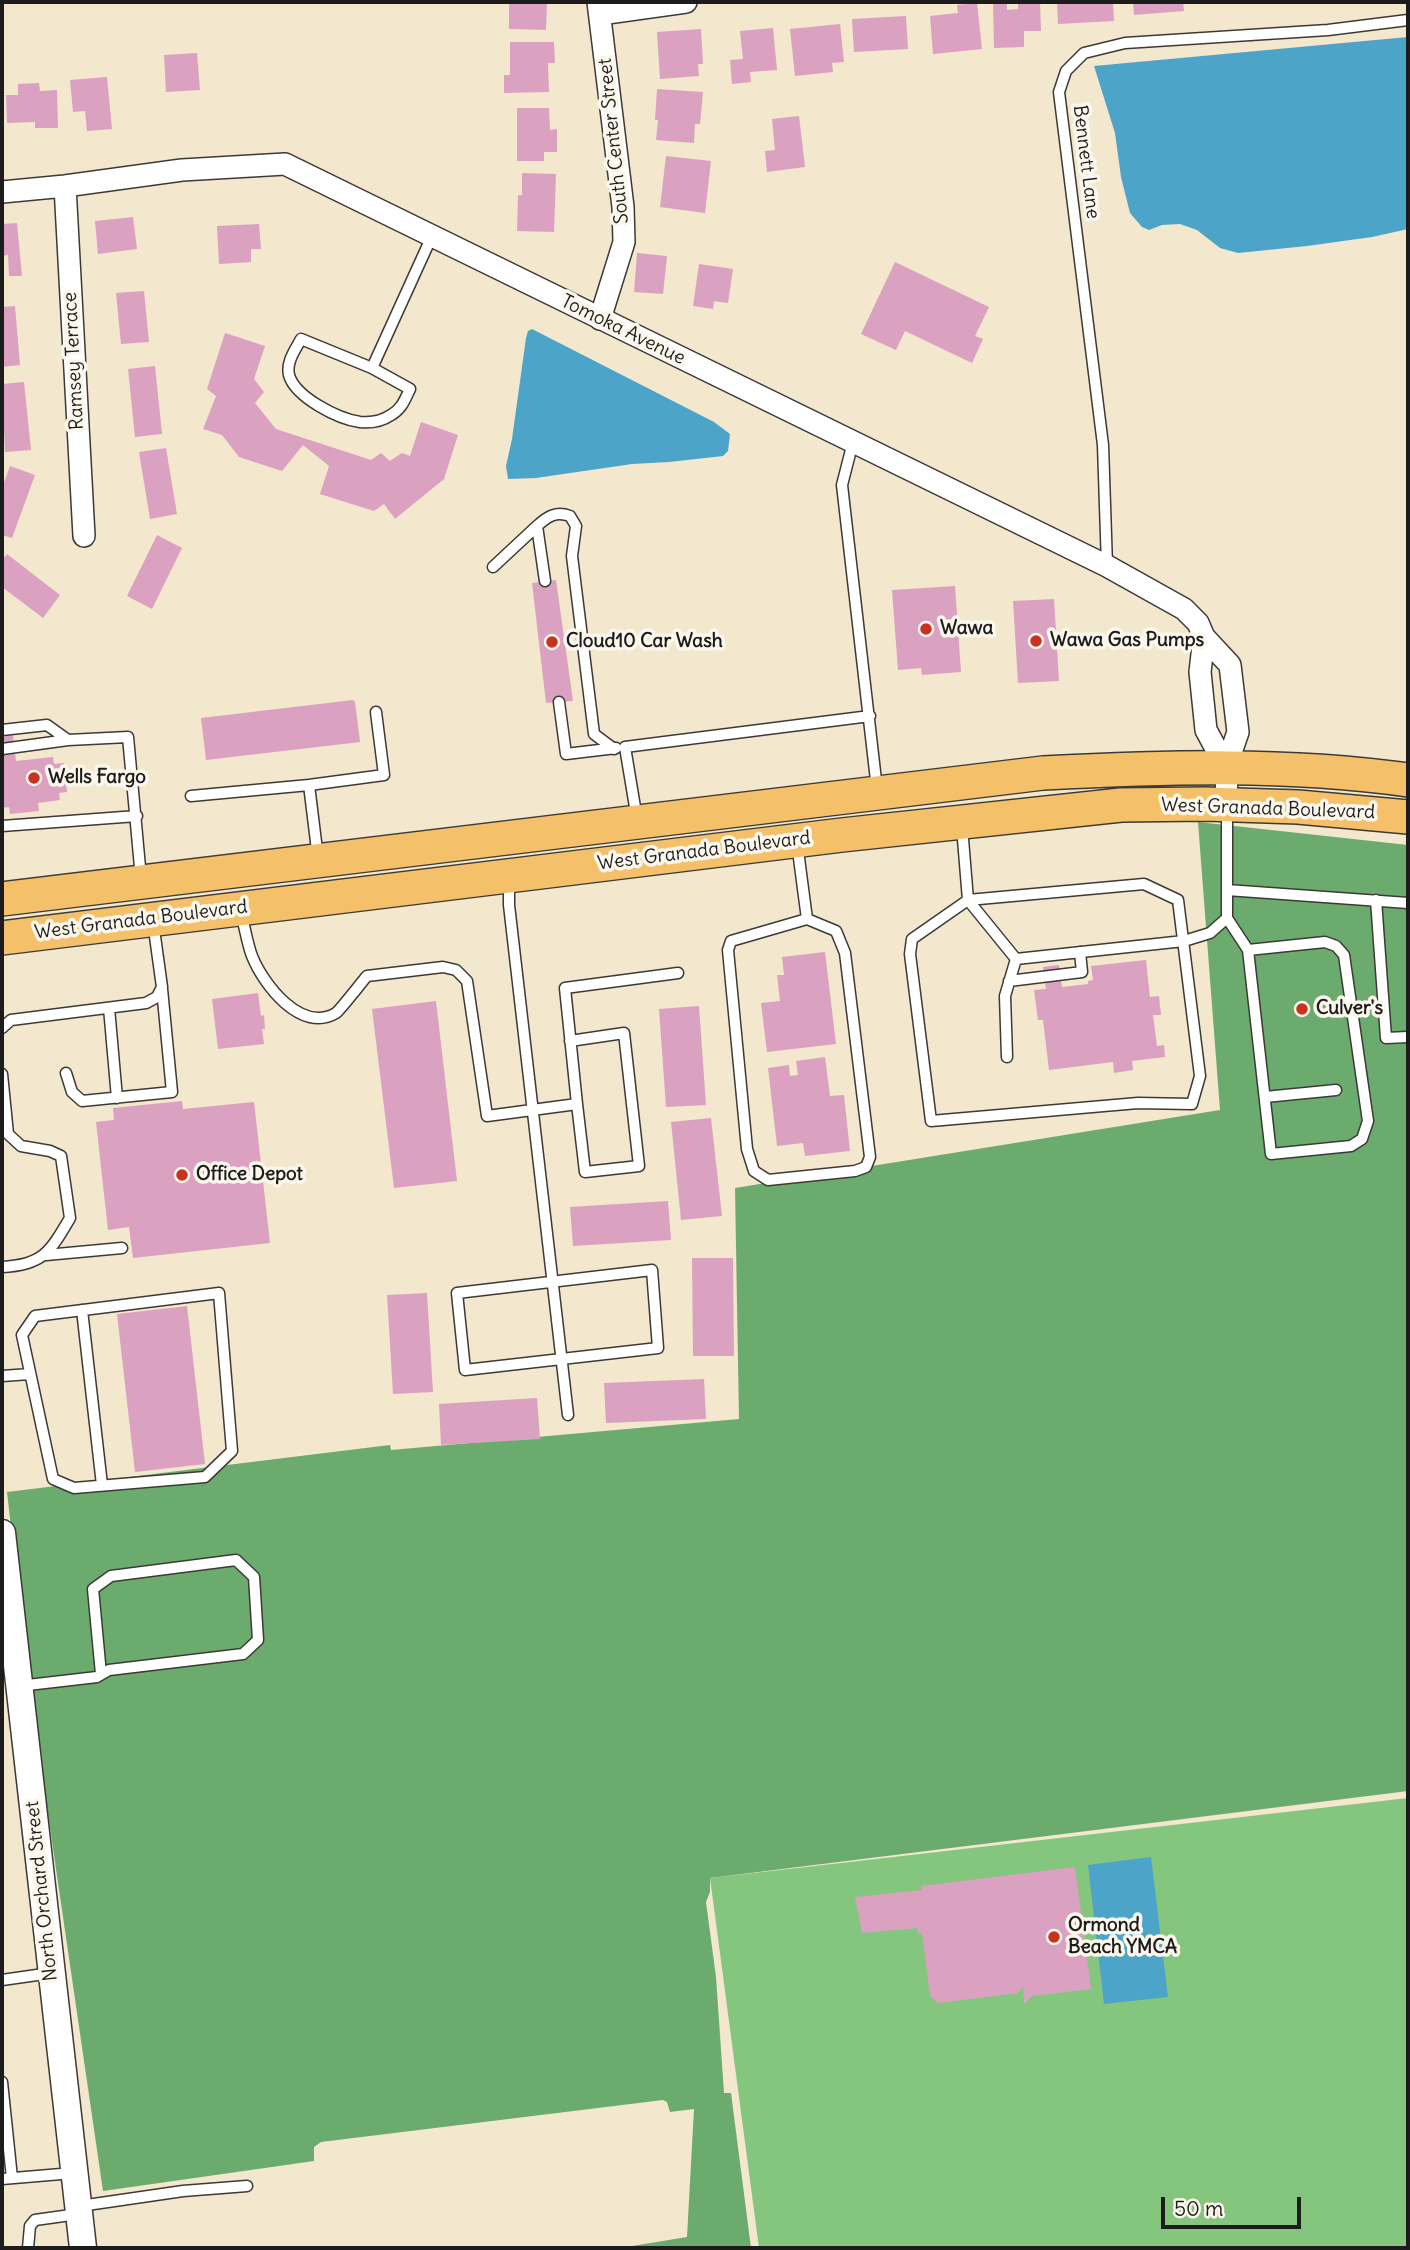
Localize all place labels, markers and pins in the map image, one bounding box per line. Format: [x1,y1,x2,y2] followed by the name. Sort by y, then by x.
[940,618,993,640] place label: Wawa
[918,621,934,637] marker: Wawa
[1050,630,1204,652] place label: Wawa Gas Pumps
[566,631,723,653] place label: Cloud10 Car Wash
[1028,633,1044,649] marker: Wawa Gas Pumps
[544,634,560,650] marker: Cloud10 Car Wash
[48,767,146,789] place label: Wells Fargo
[26,770,42,786] marker: Wells Fargo
[1316,998,1383,1020] place label: Culver's
[1294,1001,1310,1017] marker: Culver's
[196,1164,303,1186] place label: Office Depot
[174,1167,190,1183] marker: Office Depot
[1068,1915,1177,1959] place label: Ormond Beach YMCA
[1046,1929,1062,1945] marker: Ormond Beach YMCA

